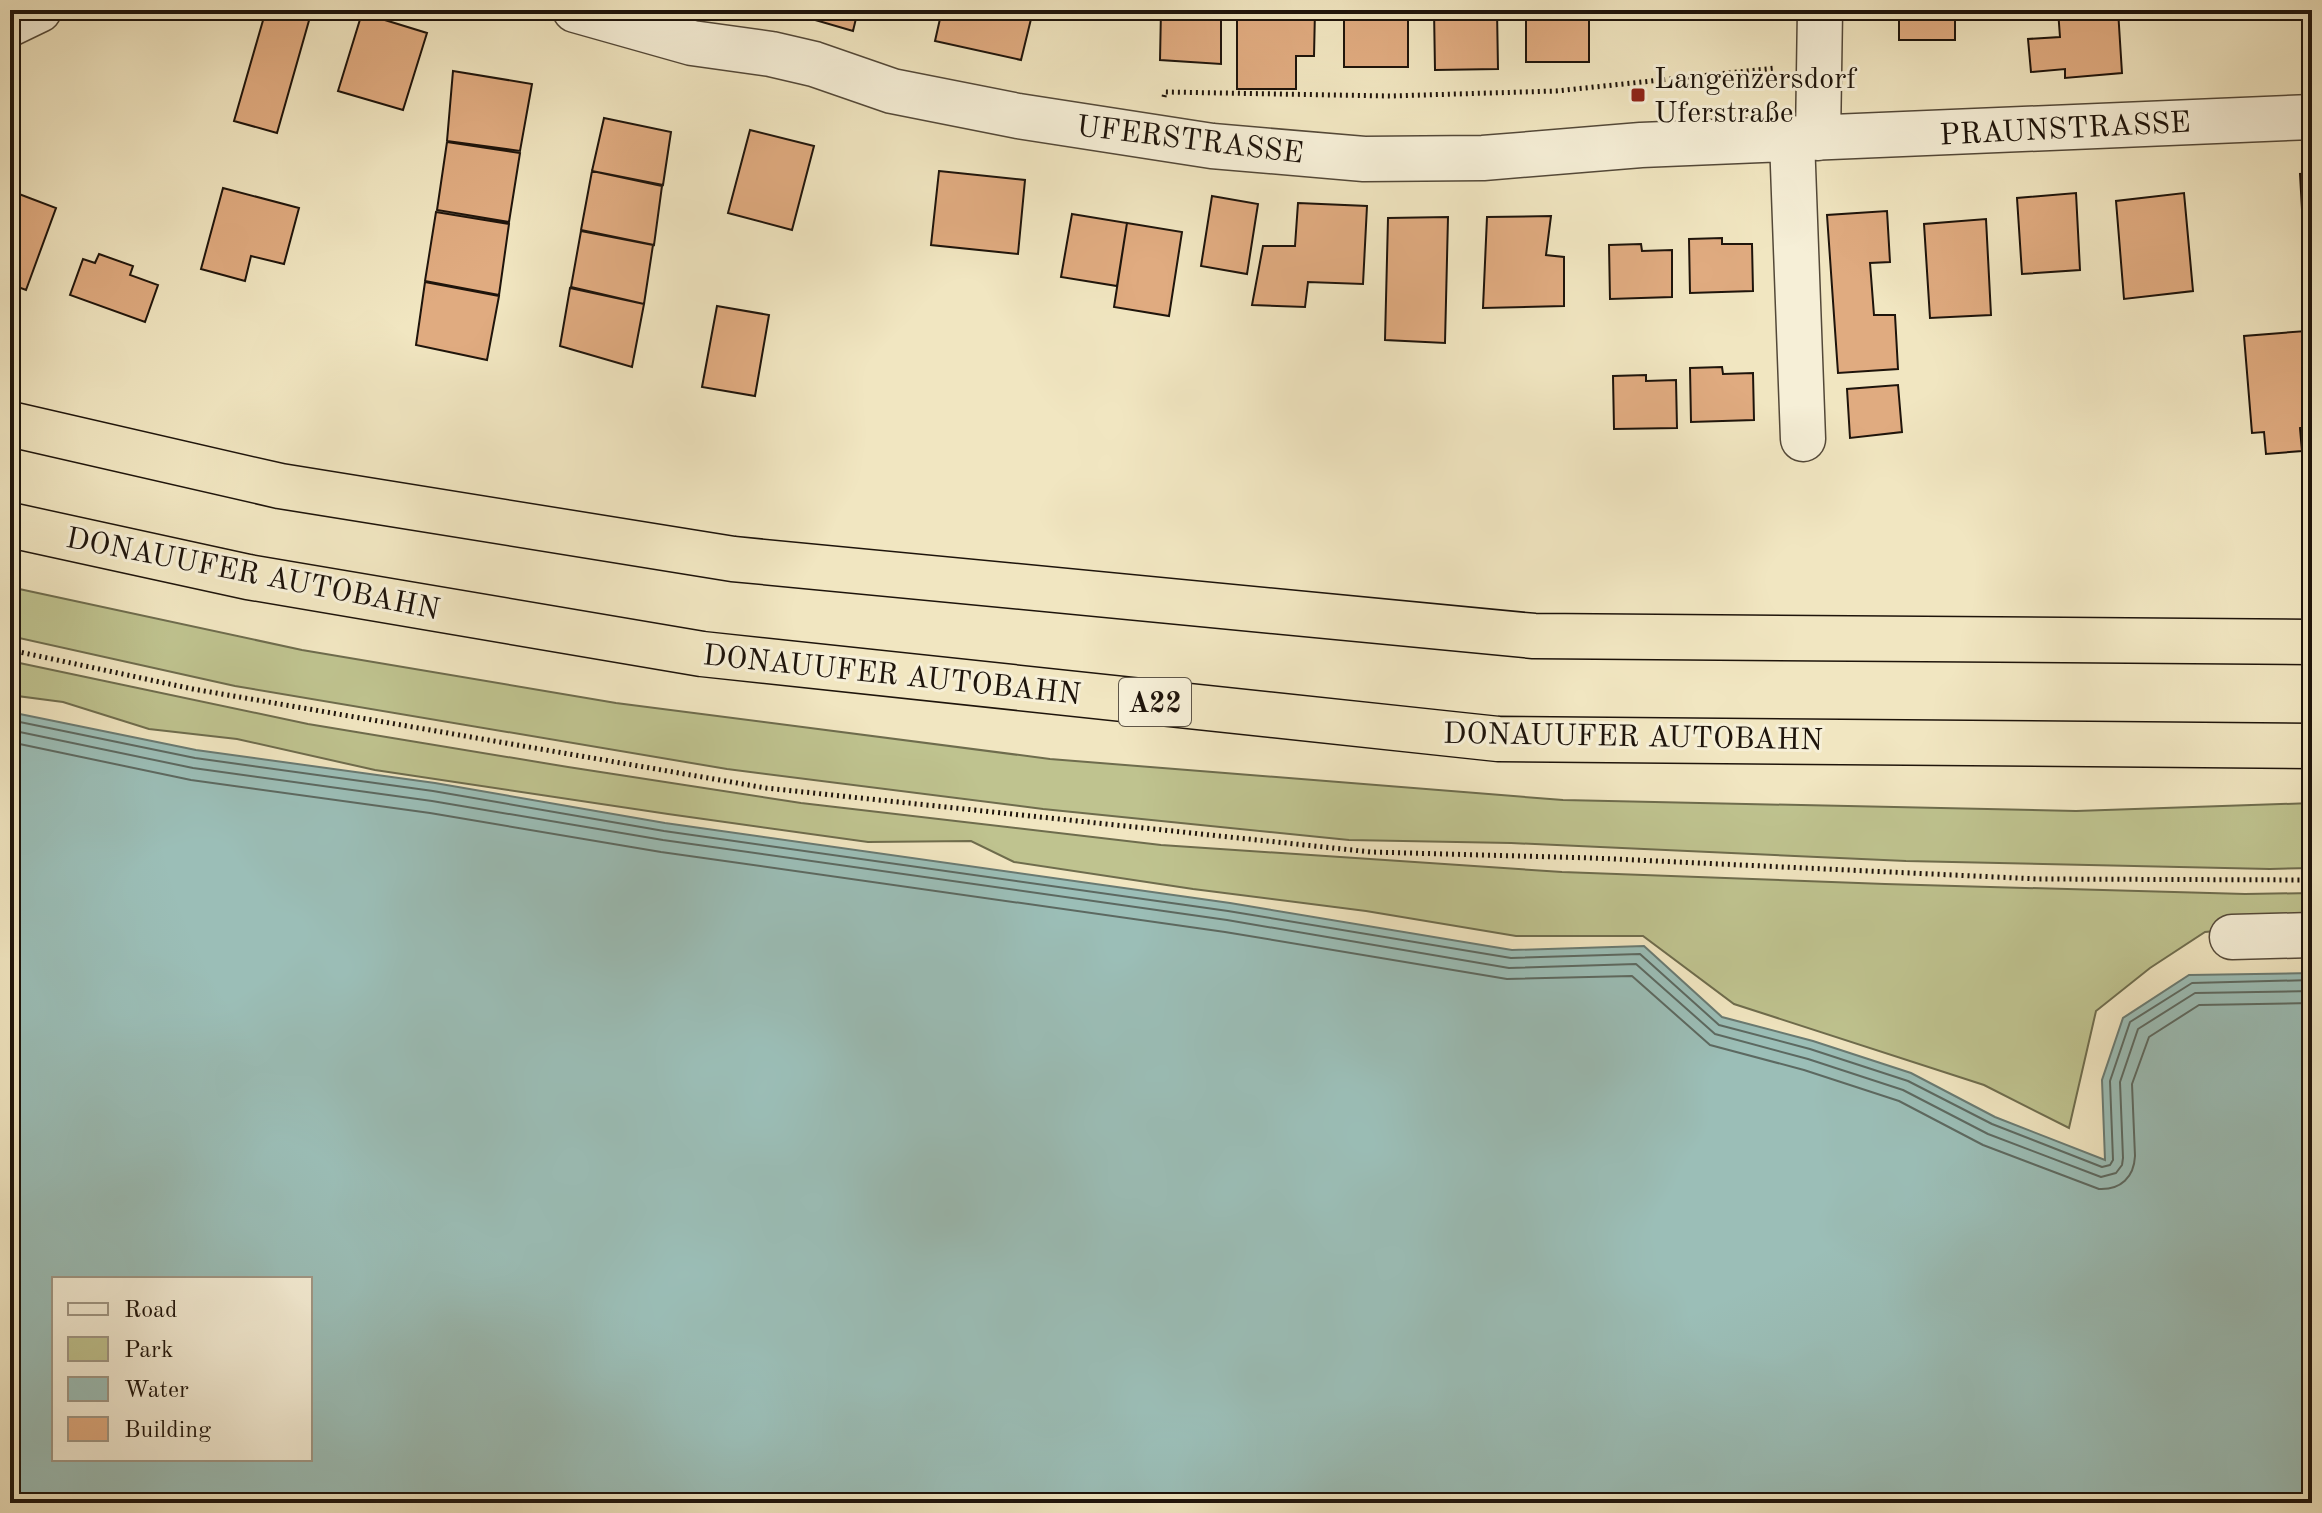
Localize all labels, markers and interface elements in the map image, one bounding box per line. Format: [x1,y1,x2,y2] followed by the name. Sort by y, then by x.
[1654,65,1857,129] place label: Langenzersdorf Uferstraße
[1629,86,1647,104] marker: Langenzersdorf Uferstraße
[1939,108,2191,152] street label: PRAUNSTRASSE
[1075,112,1305,170] street label: UFERSTRASSE
[63,524,442,626] street label: DONAUUFER AUTOBAHN
[701,641,1082,711] street label: DONAUUFER AUTOBAHN
[1119,678,1191,726] road number: A22
[1443,720,1823,756] street label: DONAUUFER AUTOBAHN
[52,1277,312,1461] legend
[124,1299,177,1323] text: Road
[124,1339,173,1363] text: Park
[124,1379,189,1403] text: Water
[124,1419,211,1443] text: Building

